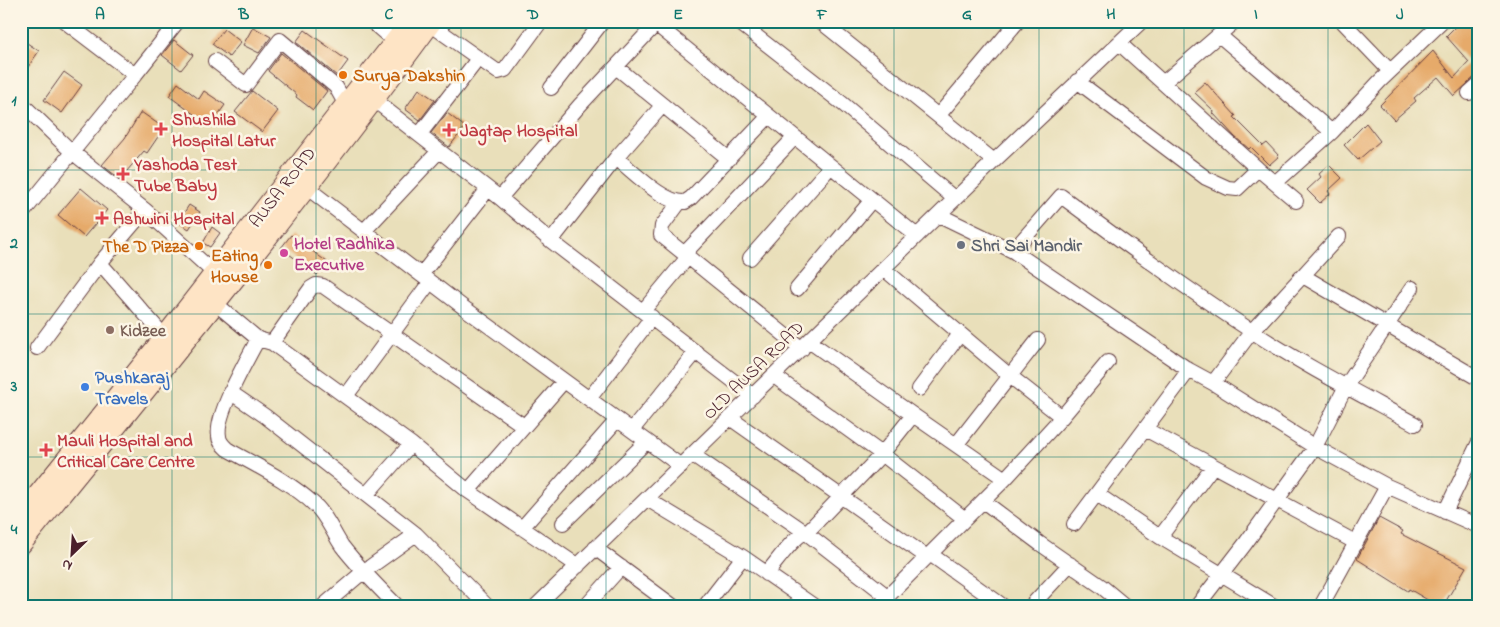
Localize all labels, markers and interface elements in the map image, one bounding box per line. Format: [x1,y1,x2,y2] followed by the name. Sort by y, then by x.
[95,3,105,27] text: A
[238,3,250,27] text: B
[385,3,394,27] text: C
[526,3,539,27] text: D
[673,3,683,27] text: E
[816,3,828,27] text: F
[962,3,972,27] text: G
[1106,3,1116,27] text: H
[1254,3,1258,27] text: I
[1396,3,1404,27] text: J
[353,64,465,91] place label: Surya Dakshin
[337,69,349,81] marker: Surya Dakshin
[11,89,17,113] text: 1
[172,108,276,155] place label: Shushila Hospital Latur
[460,119,577,146] place label: Jagtap Hospital
[154,122,168,136] marker: Shushila Hospital Latur
[442,123,456,137] marker: Jagtap Hospital
[244,142,323,234] street label: AUSA ROAD
[133,153,238,201] place label: Yashoda Test Tube Baby
[116,167,130,181] marker: Yashoda Test Tube Baby
[113,207,234,233] place label: Ashwini Hospital
[95,211,109,225] marker: Ashwini Hospital
[9,232,18,256] text: 2
[294,232,395,279] place label: Hotel Radhika Executive
[971,234,1082,260] place label: Shri Sai Mandir
[102,235,189,261] place label: The D Pizza
[955,239,967,251] marker: Shri Sai Mandir
[193,240,205,252] marker: The D Pizza
[211,244,259,291] place label: Eating House
[278,247,290,259] marker: Hotel Radhika Executive
[262,259,274,271] marker: Eating House
[698,316,811,427] street label: OLD AUSA ROAD
[120,319,167,345] place label: Kidzee
[104,324,116,336] marker: Kidzee
[95,366,170,413] place label: Pushkaraj Travels
[10,375,18,399] text: 3
[79,381,91,393] marker: Pushkaraj Travels
[57,429,195,476] place label: Mauli Hospital and Critical Care Centre
[39,443,53,457] marker: Mauli Hospital and Critical Care Centre
[10,518,18,542] text: 4
[48,530,98,580] north arrow
[58,553,76,576] text: N

